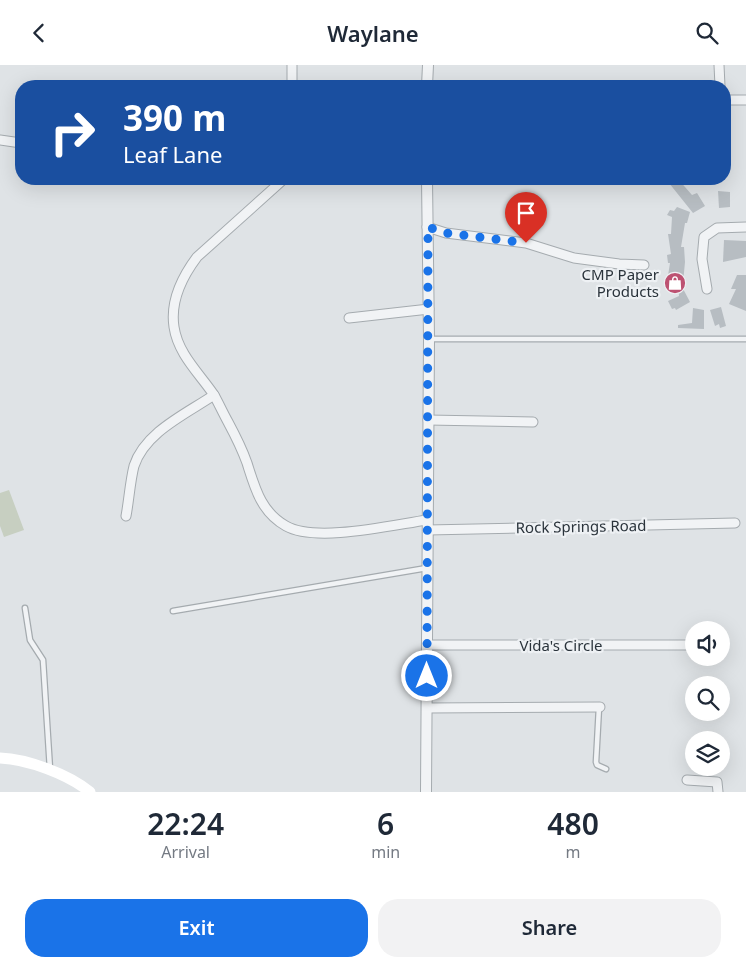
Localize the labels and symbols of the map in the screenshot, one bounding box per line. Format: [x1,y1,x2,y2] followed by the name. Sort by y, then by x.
[505,192,547,243] pin
[582,264,659,301] place label: CMP Paper Products
[663,271,687,295] shop icon: CMP Paper Products
[515,515,647,537] street label: Rock Springs Road
[519,635,603,655] street label: Vida's Circle
[400,649,452,701] position arrow

